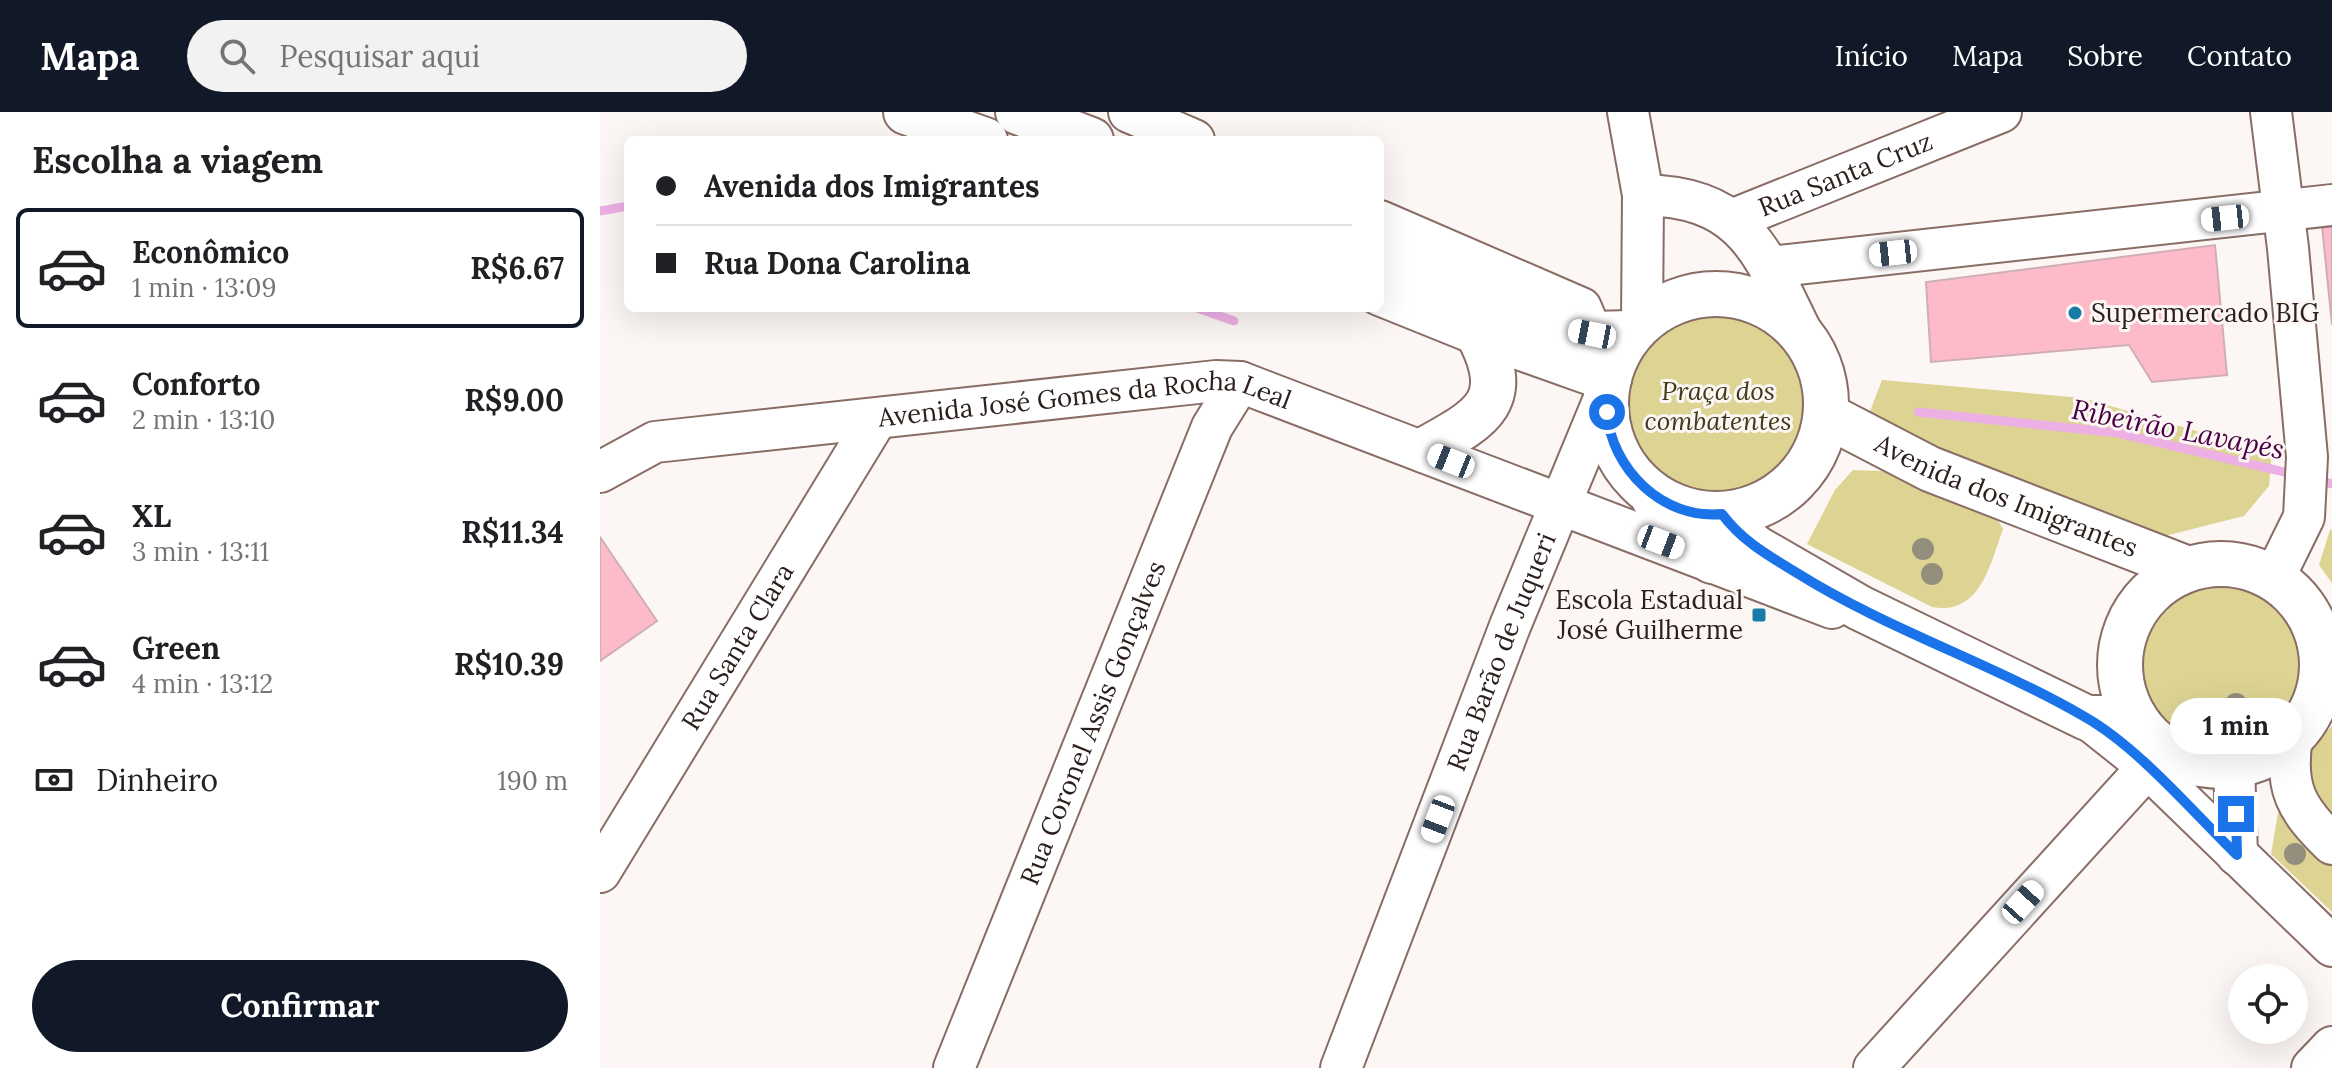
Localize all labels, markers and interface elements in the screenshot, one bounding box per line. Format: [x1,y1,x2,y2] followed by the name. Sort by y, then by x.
[187,20,747,92] search box
[40,32,139,80] text: Mapa
[215,34,259,78] icon: search
[279,37,480,75] text: Pesquisar aqui
[1835,38,1908,74] text: Início
[1952,38,2023,74] text: Mapa
[2067,38,2143,74] text: Sobre
[2187,38,2292,74] text: Contato
[1753,124,1937,224] street label: Rua Santa Cruz
[32,137,323,183] text: Escolha a viagem
[704,167,1040,205] text: Avenida dos Imigrantes
[2200,204,2250,232] car
[36,232,108,304] icon: car
[132,233,289,271] text: Econômico
[1868,239,1918,267] car
[704,244,970,282] text: Rua Dona Carolina
[470,249,564,287] text: R$6.67
[132,271,276,304] text: 1 min · 13:09
[2091,296,2320,329] place label: Supermercado BIG
[2066,304,2084,322] marker: Supermercado BIG
[1566,318,1618,350] car
[36,364,108,436] icon: car
[876,364,1296,434] street label: Avenida José Gomes da Rocha Leal
[132,365,260,403] text: Conforto
[1644,374,1792,437] park label: Praça dos combatentes
[464,381,564,419] text: R$9.00
[2069,391,2287,467] water label: Ribeirão Lavapés
[1589,394,1625,430] route start
[132,403,275,436] text: 2 min · 13:10
[1869,426,2143,564] street label: Avenida dos Imigrantes
[1424,441,1478,481] car
[36,496,108,568] icon: car
[132,497,171,535] text: XL
[461,513,564,551] text: R$11.34
[1634,522,1688,562] car
[1439,528,1563,775] street label: Rua Barão de Juqueri
[132,535,269,568] text: 3 min · 13:11
[1012,556,1172,890] street label: Rua Coronel Assis Gonçalves
[674,557,801,736] street label: Rua Santa Clara
[1555,583,1743,646] place label: Escola Estadual José Guilherme
[1750,606,1768,624] marker: Escola Estadual José Guilherme
[36,628,108,700] icon: car
[132,629,220,667] text: Green
[454,645,564,683] text: R$10.39
[132,667,273,700] text: 4 min · 13:12
[2170,698,2302,754] callout: 1 min
[2203,709,2269,742] text: 1 min
[32,758,76,802] icon: cash
[96,761,218,799] text: Dinheiro
[497,764,568,797] text: 190 m
[1418,792,1458,846] car
[2218,796,2254,832] route end
[1998,876,2048,928] car
[32,960,568,1052] button: Confirmar
[2228,964,2308,1044] map controls
[2228,964,2308,1044] button: locate

